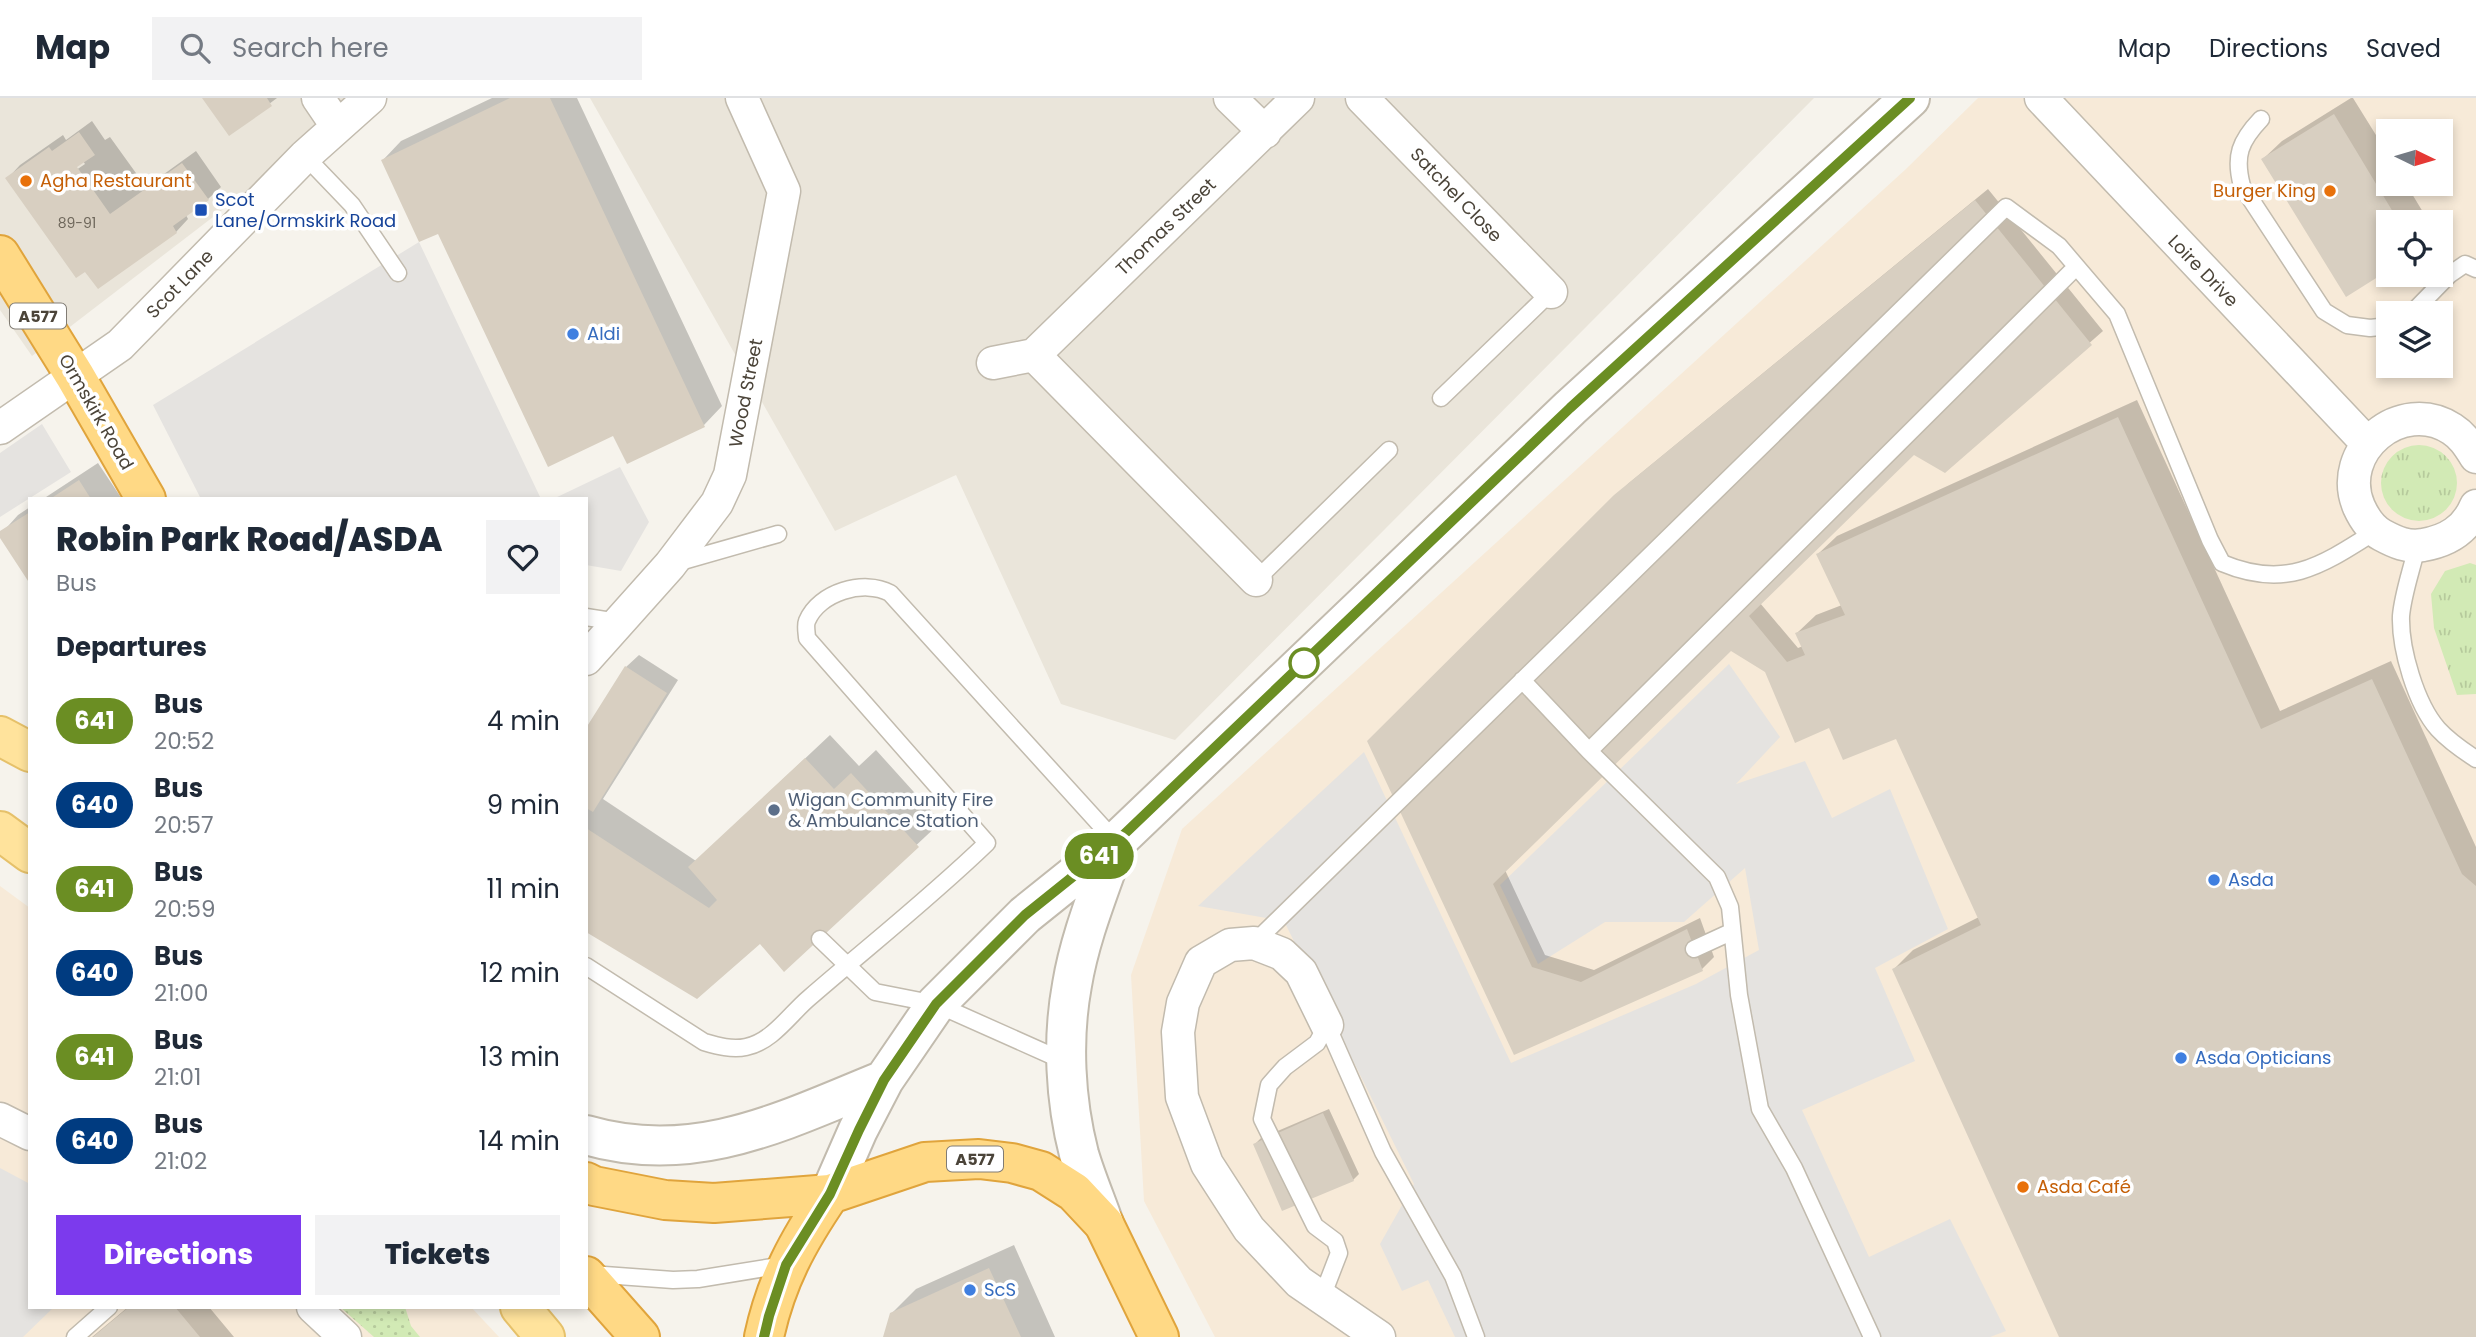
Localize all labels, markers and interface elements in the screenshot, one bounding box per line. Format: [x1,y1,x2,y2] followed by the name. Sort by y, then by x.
[152,17,642,80] search box
[35,24,110,71] text: Map
[176,29,214,67] icon: search
[232,30,389,66] text: Search here
[2118,32,2171,65] text: Map
[2209,32,2328,65] text: Directions
[2366,32,2441,65] text: Saved
[2376,119,2454,196] north arrow
[2376,119,2453,378] map controls
[1405,142,1508,247] street label: Satchel Close
[40,168,192,193] place label: Agha Restaurant
[1110,172,1221,281] street label: Thomas Street
[18,173,34,189] marker: Agha Restaurant
[2213,178,2316,203] place label: Burger King
[2322,183,2338,199] marker: Burger King
[215,187,396,233] place label: Scot Lane/Ormskirk Road
[193,202,209,218] marker: Scot Lane/Ormskirk Road
[2376,210,2453,287] button: locate
[58,213,96,233] house number: 89-91
[2163,229,2244,312] street label: Loire Drive
[140,244,219,324] street label: Scot Lane
[2376,301,2453,378] button: layers
[10,304,66,328] road number: A577
[587,321,620,346] place label: Aldi
[565,326,581,342] marker: Aldi
[723,336,768,449] street label: Wood Street
[53,349,140,474] street label: Ormskirk Road
[56,516,442,563] text: Robin Park Road/ASDA
[486,520,560,594] button: heart
[56,567,97,599] text: Bus
[56,629,207,665] text: Departures
[1289,648,1319,678] unlabelled marker
[154,686,203,722] text: Bus
[487,703,560,739] text: 4 min
[74,704,115,737] text: 641
[154,725,214,757] text: 20:52
[154,770,203,806] text: Bus
[487,787,560,823] text: 9 min
[788,787,994,833] place label: Wigan Community Fire & Ambulance Station
[71,788,118,821] text: 640
[766,802,782,818] marker: Wigan Community Fire & Ambulance Station
[154,809,214,841] text: 20:57
[1059,833,1139,879] line badge: 641
[1079,839,1119,872] text: 641
[154,854,203,890] text: Bus
[2228,867,2274,892] place label: Asda
[487,871,560,907] text: 11 min
[74,872,115,905] text: 641
[2206,872,2222,888] marker: Asda
[154,893,216,925] text: 20:59
[154,938,203,974] text: Bus
[480,955,560,991] text: 12 min
[71,956,118,989] text: 640
[154,977,208,1009] text: 21:00
[154,1022,203,1058] text: Bus
[480,1039,560,1075] text: 13 min
[74,1040,115,1073] text: 641
[2195,1045,2331,1070] place label: Asda Opticians
[2173,1050,2189,1066] marker: Asda Opticians
[154,1061,201,1093] text: 21:01
[154,1106,203,1142] text: Bus
[479,1123,560,1159] text: 14 min
[71,1124,118,1157] text: 640
[154,1145,207,1177] text: 21:02
[947,1147,1003,1172] road number: A577
[2037,1174,2131,1199] place label: Asda Café
[2015,1179,2031,1195] marker: Asda Café
[56,1215,301,1295] button: Directions
[315,1215,560,1295] button: Tickets
[984,1277,1016,1302] place label: ScS
[962,1282,978,1298] marker: ScS

